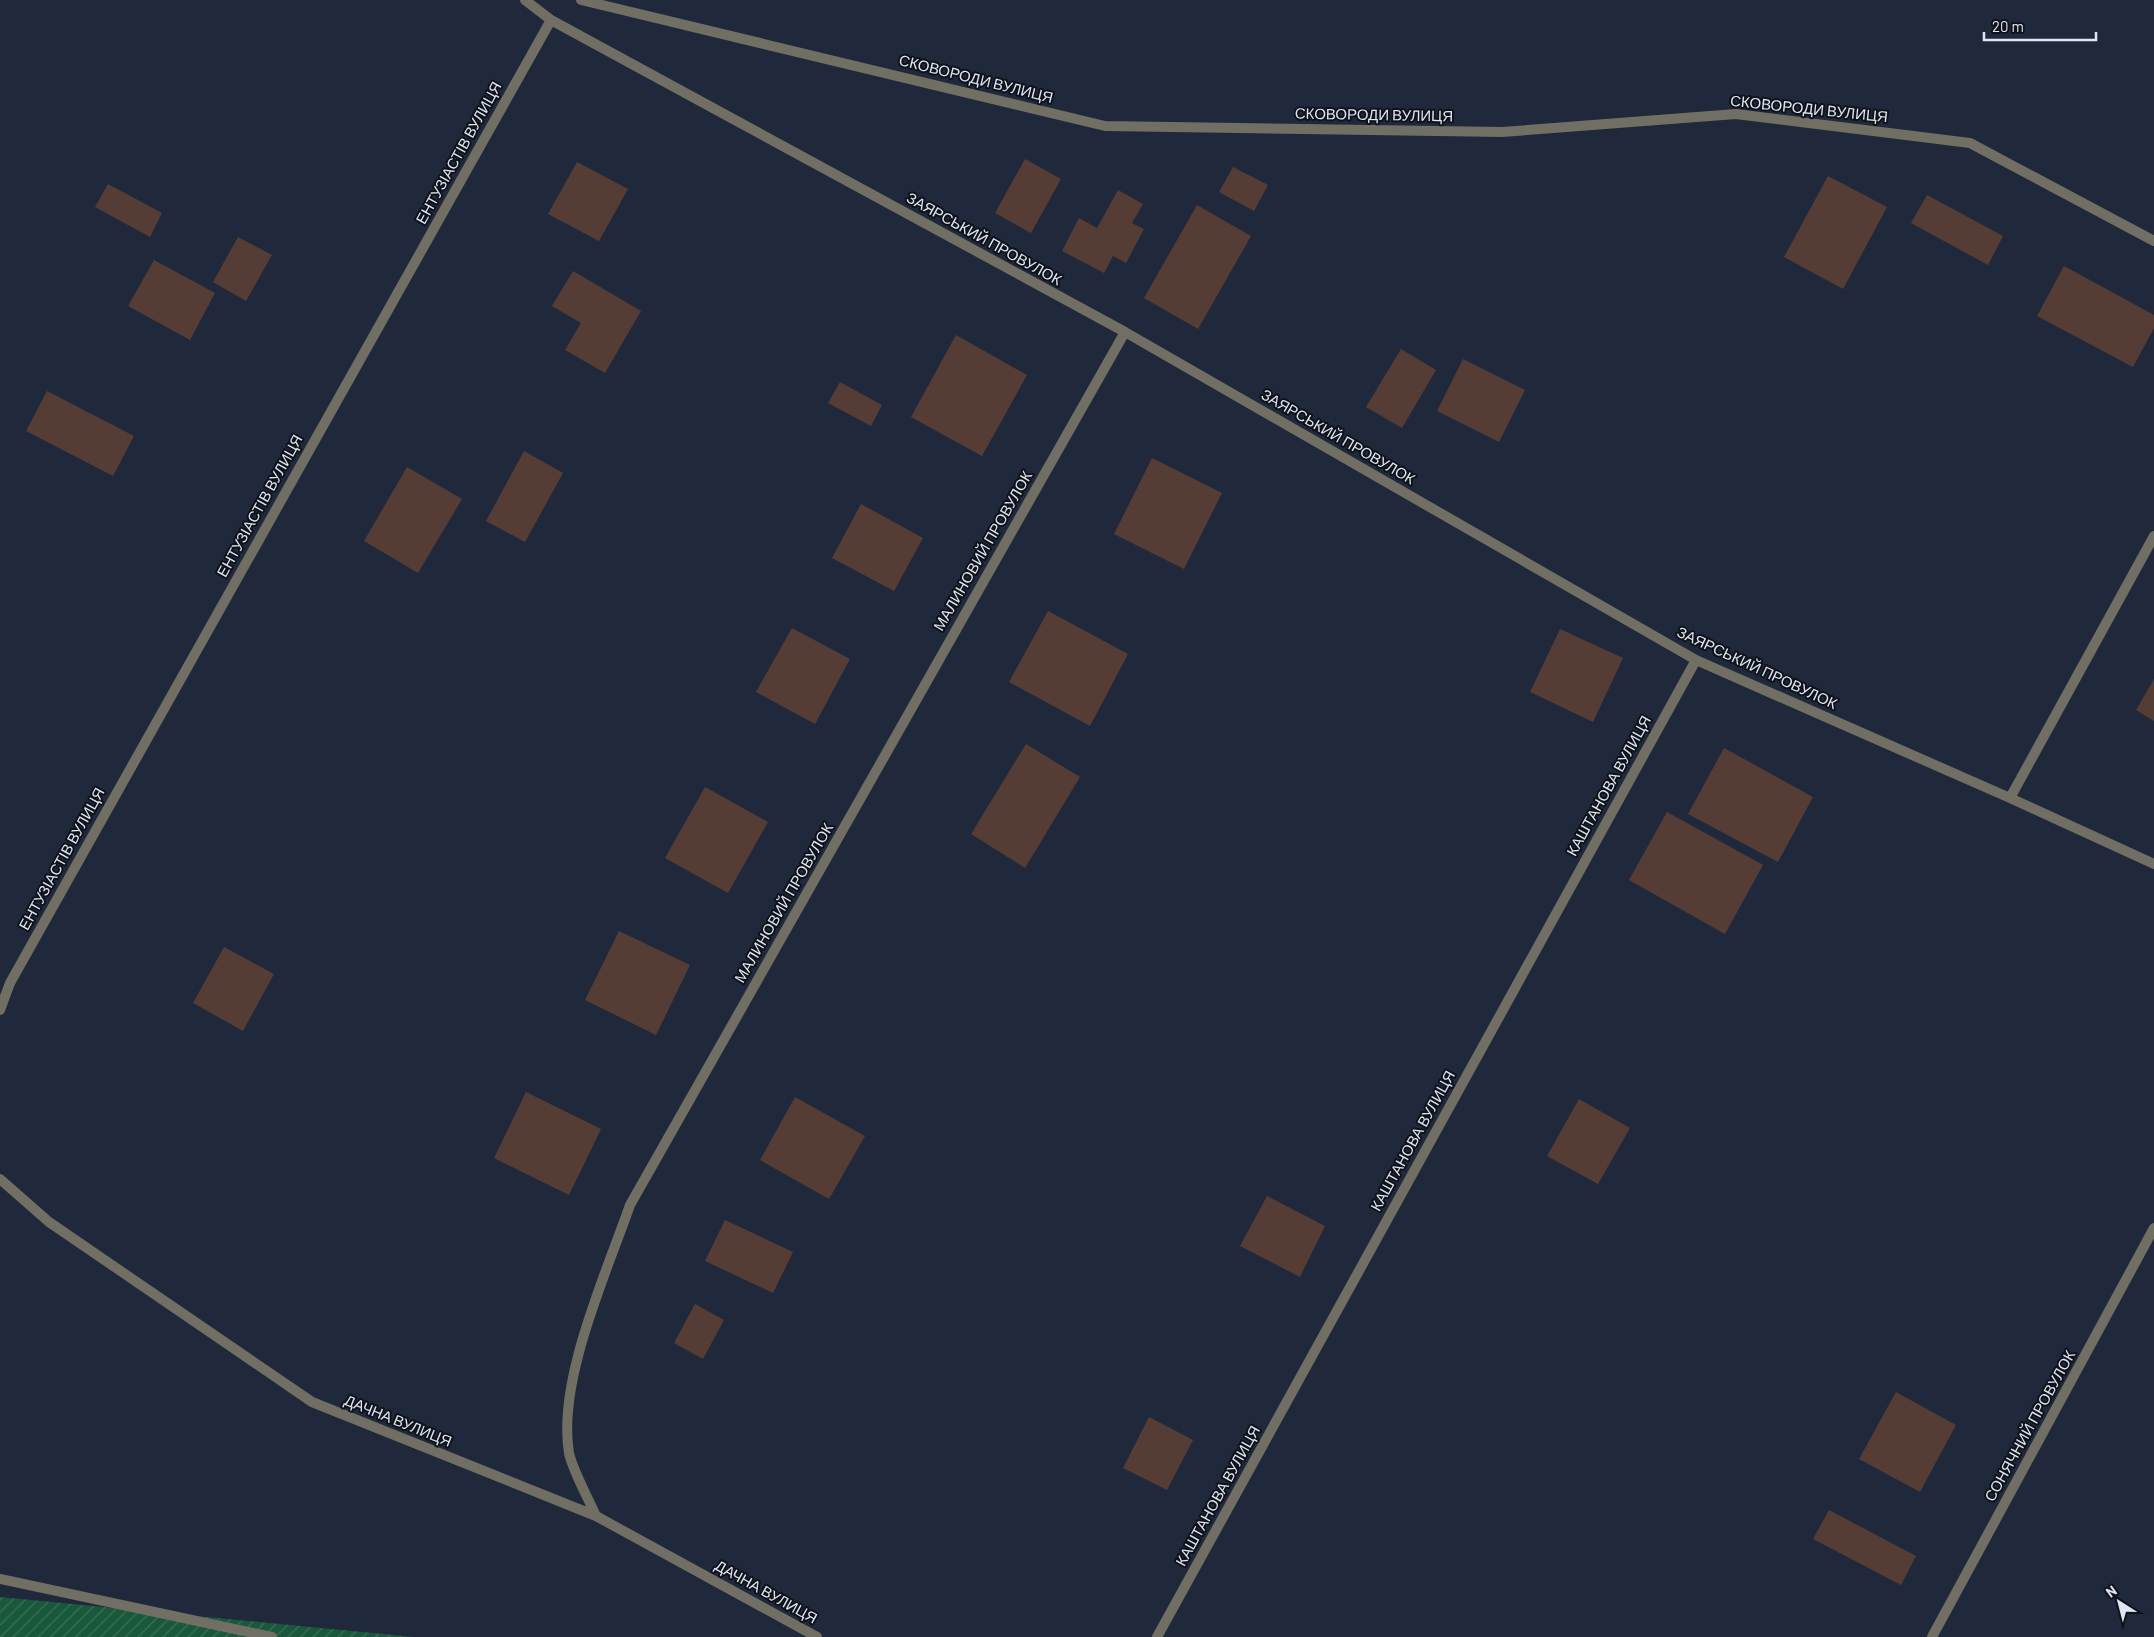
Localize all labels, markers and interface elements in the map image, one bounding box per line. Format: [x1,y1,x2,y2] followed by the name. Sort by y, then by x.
[1984,10,2096,42] scale bar
[1992,17,2024,35] text: 20 m
[897,50,1055,106] street label: СКОВОРОДИ ВУЛИЦЯ
[411,78,505,227] street label: ЕНТУЗІАСТІВ ВУЛИЦЯ
[1729,91,1889,125] street label: СКОВОРОДИ ВУЛИЦЯ
[1295,104,1453,124] street label: СКОВОРОДИ ВУЛИЦЯ
[904,188,1065,288] street label: ЗАЯРСЬКИЙ ПРОВУЛОК
[1258,385,1419,488] street label: ЗАЯРСЬКИЙ ПРОВУЛОК
[212,431,306,580] street label: ЕНТУЗІАСТІВ ВУЛИЦЯ
[929,467,1035,634] street label: МАЛИНОВИЙ ПРОВУЛОК
[1674,622,1841,712] street label: ЗАЯРСЬКИЙ ПРОВУЛОК
[1562,712,1654,859] street label: КАШТАНОВА ВУЛИЦЯ
[14,784,108,933] street label: ЕНТУЗІАСТІВ ВУЛИЦЯ
[730,819,836,986] street label: МАЛИНОВИЙ ПРОВУЛОК
[1366,1067,1458,1214] street label: КАШТАНОВА ВУЛИЦЯ
[1980,1347,2078,1504] street label: СОНЯЧНИЙ ПРОВУЛОК
[342,1390,455,1450] street label: ДАЧНА ВУЛИЦЯ
[1171,1422,1263,1569] street label: КАШТАНОВА ВУЛИЦЯ
[712,1556,821,1627] street label: ДАЧНА ВУЛИЦЯ
[2094,1577,2144,1627] north arrow
[2102,1581,2120,1601] text: N

